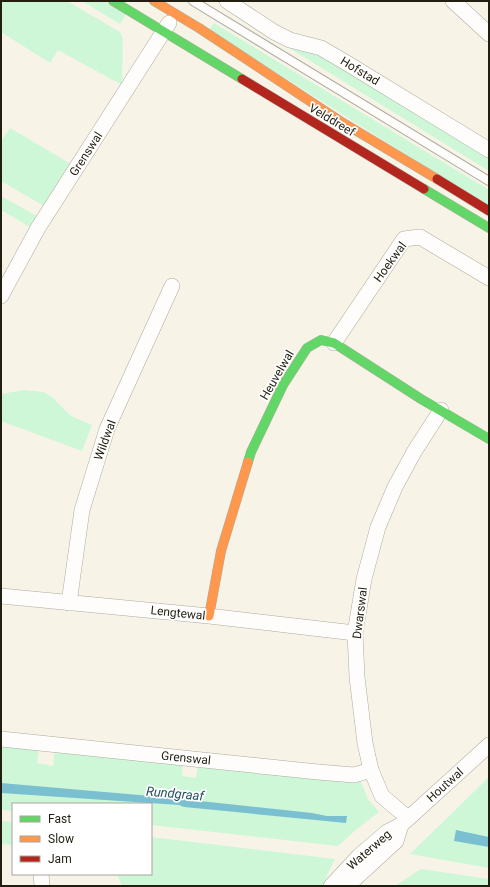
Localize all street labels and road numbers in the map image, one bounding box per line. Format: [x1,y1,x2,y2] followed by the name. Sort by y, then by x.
[338,54,382,88] street label: Hofstad
[307,101,358,140] street label: Velddreef
[67,129,105,179] street label: Grenswal
[371,239,409,285] street label: Hoekwal
[257,348,297,402] street label: Heuvelwal
[91,418,119,462] street label: Wildwal
[350,586,370,640] street label: Dwarswal
[150,603,206,623] street label: Lengtewal
[161,748,211,768] street label: Grenswal
[424,765,466,805] street label: Houtwal
[344,827,394,873] street label: Waterweg

